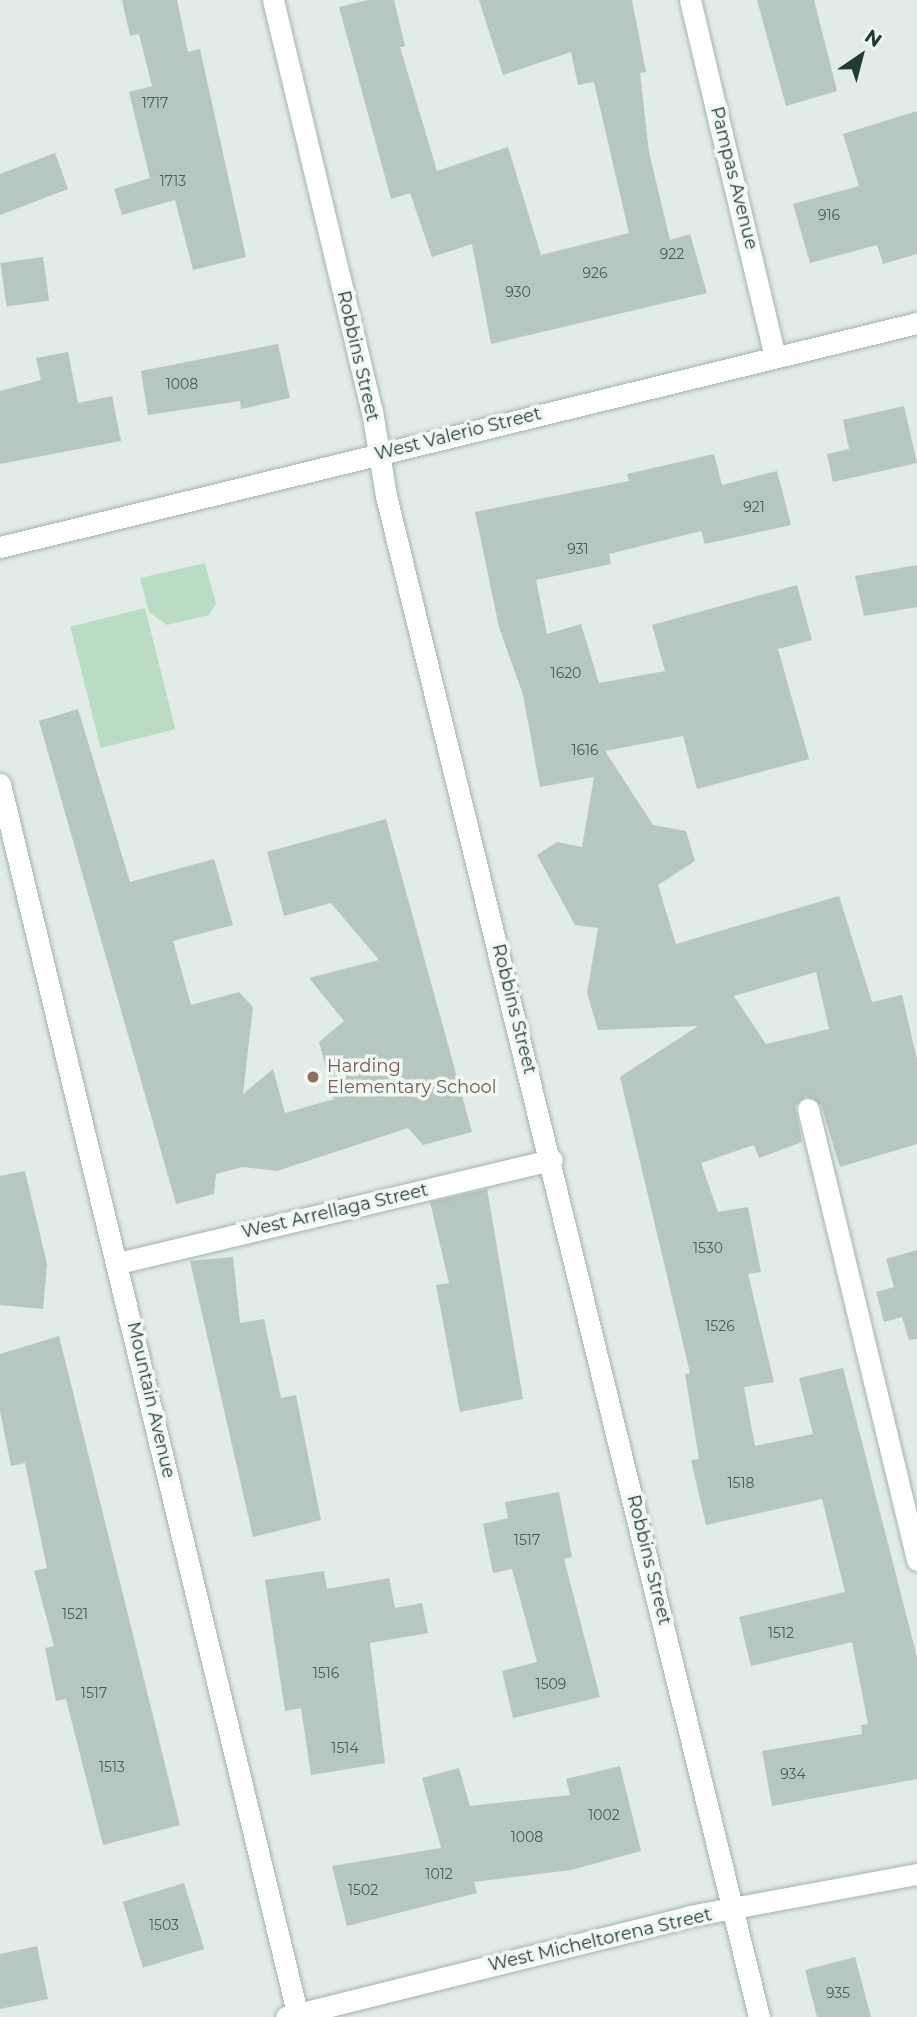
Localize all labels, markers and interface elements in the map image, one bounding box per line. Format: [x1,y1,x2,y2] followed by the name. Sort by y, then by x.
[826,21,896,91] north arrow
[860,25,886,52] text: N
[142,95,168,111] house number: 1717
[706,104,762,252] street label: Pampas Avenue
[160,173,186,189] house number: 1713
[818,207,840,223] house number: 916
[660,246,684,262] house number: 922
[583,265,607,281] house number: 926
[505,284,531,300] house number: 930
[332,288,384,424] street label: Robbins Street
[166,376,198,392] house number: 1008
[372,403,544,465] street label: West Valerio Street
[743,499,765,515] house number: 921
[567,541,589,557] house number: 931
[551,665,581,681] house number: 1620
[571,742,599,758] house number: 1616
[487,942,541,1076] street label: Robbins Street
[327,1056,497,1098] place label: Harding Elementary School
[305,1069,321,1085] marker: Harding Elementary School
[240,1179,430,1243] street label: West Arrellaga Street
[693,1240,723,1256] house number: 1530
[705,1318,735,1334] house number: 1526
[122,1320,180,1480] street label: Mountain Avenue
[728,1475,754,1491] house number: 1518
[622,1493,676,1627] street label: Robbins Street
[514,1532,540,1548] house number: 1517
[62,1606,88,1622] house number: 1521
[768,1625,794,1641] house number: 1512
[313,1665,339,1681] house number: 1516
[536,1676,566,1692] house number: 1509
[81,1685,107,1701] house number: 1517
[331,1740,359,1756] house number: 1514
[99,1759,125,1775] house number: 1513
[780,1766,806,1782] house number: 934
[588,1807,620,1823] house number: 1002
[511,1829,543,1845] house number: 1008
[425,1866,453,1882] house number: 1012
[348,1882,378,1898] house number: 1502
[486,1904,714,1976] street label: West Micheltorena Street
[149,1917,179,1933] house number: 1503
[826,1985,850,2001] house number: 935

